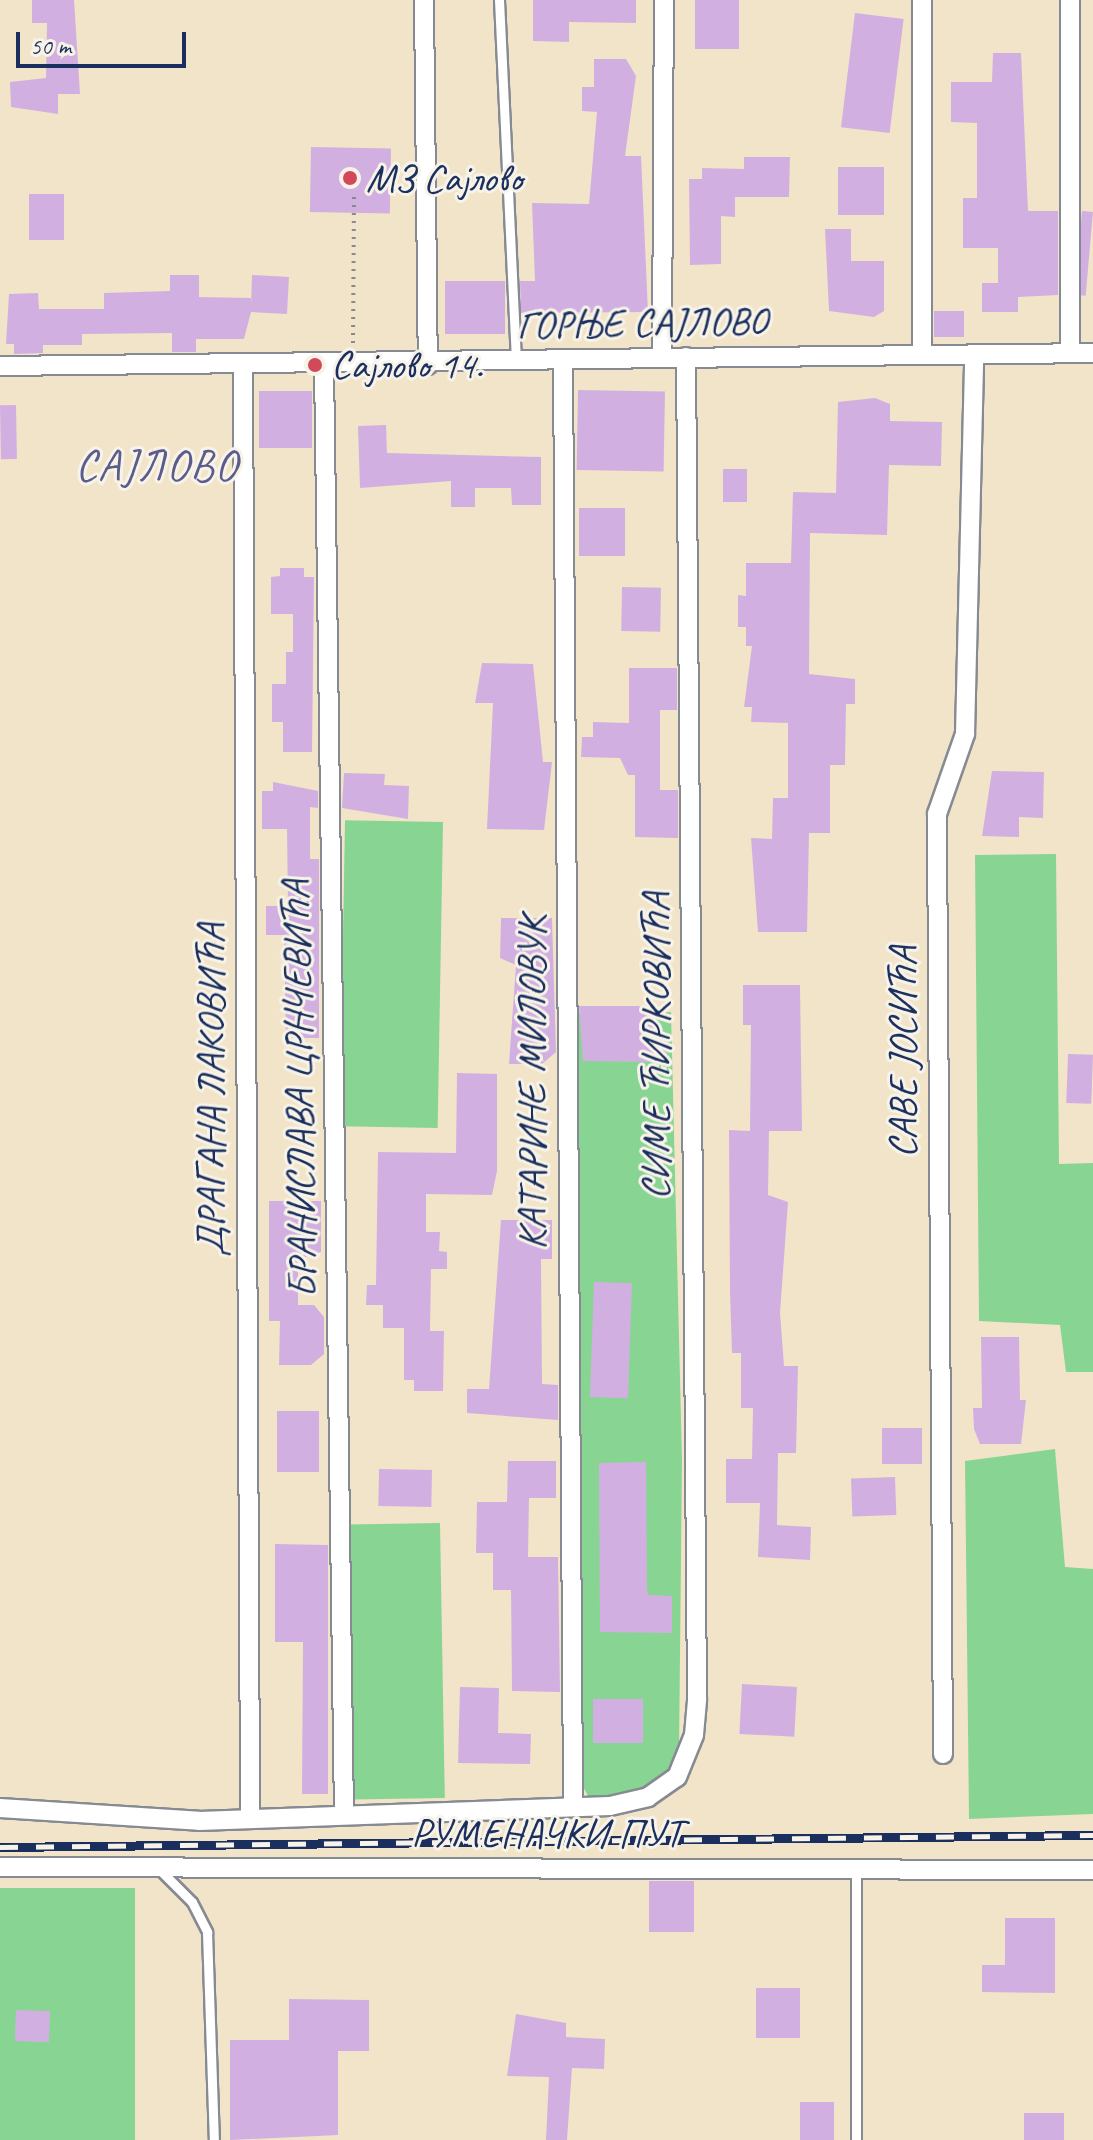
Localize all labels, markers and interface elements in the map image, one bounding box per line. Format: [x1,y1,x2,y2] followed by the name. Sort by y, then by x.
[20,16,190,66] scale bar
[30,31,71,61] text: 50 m
[366,154,522,202] place label: МЗ Сајлово
[341,169,359,187] marker: МЗ Сајлово
[517,297,767,349] street label: ГОРЊЕ САЈЛОВО
[331,341,483,389] place label: Сајлово 14.
[306,356,324,374] marker: Сајлово 14.
[76,440,238,492] district label: САЈЛОВО
[271,879,327,1299] street label: БРАНИСЛАВА ЦРНЧЕВИЋА
[632,892,680,1200] street label: СИМЕ ЋИРКОВИЋА
[508,916,556,1250] street label: КАТАРИНЕ МИЛОВУК
[187,923,235,1257] street label: ДРАГАНА ЛАКОВИЋА
[879,946,927,1158] street label: САВЕ ЈОСИЋА
[412,1809,682,1857] street label: РУМЕНАЧКИ ПУТ

